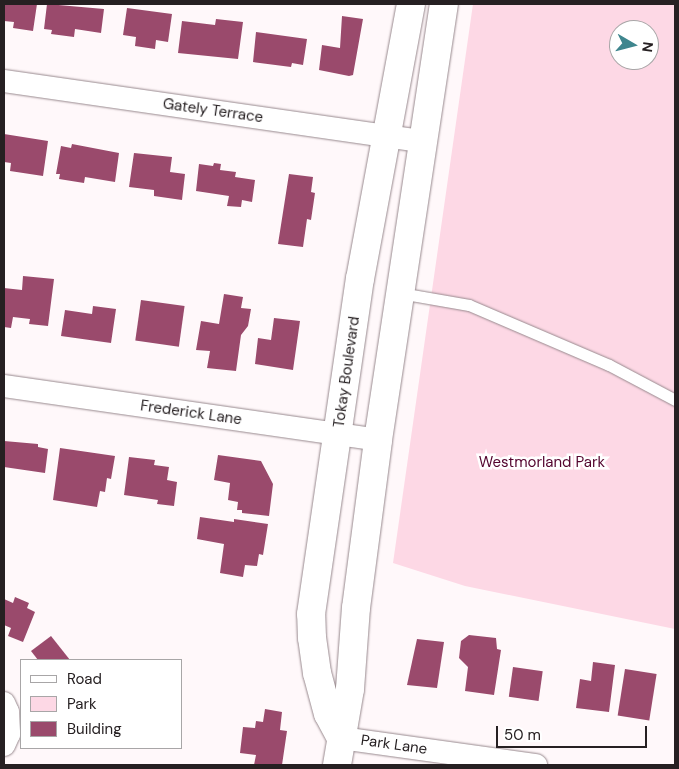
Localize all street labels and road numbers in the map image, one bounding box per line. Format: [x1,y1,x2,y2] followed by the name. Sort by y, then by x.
[162,95,264,127] street label: Gately Terrace
[330,315,364,429] street label: Tokay Boulevard
[139,397,243,429] street label: Frederick Lane
[360,731,428,759] street label: Park Lane

